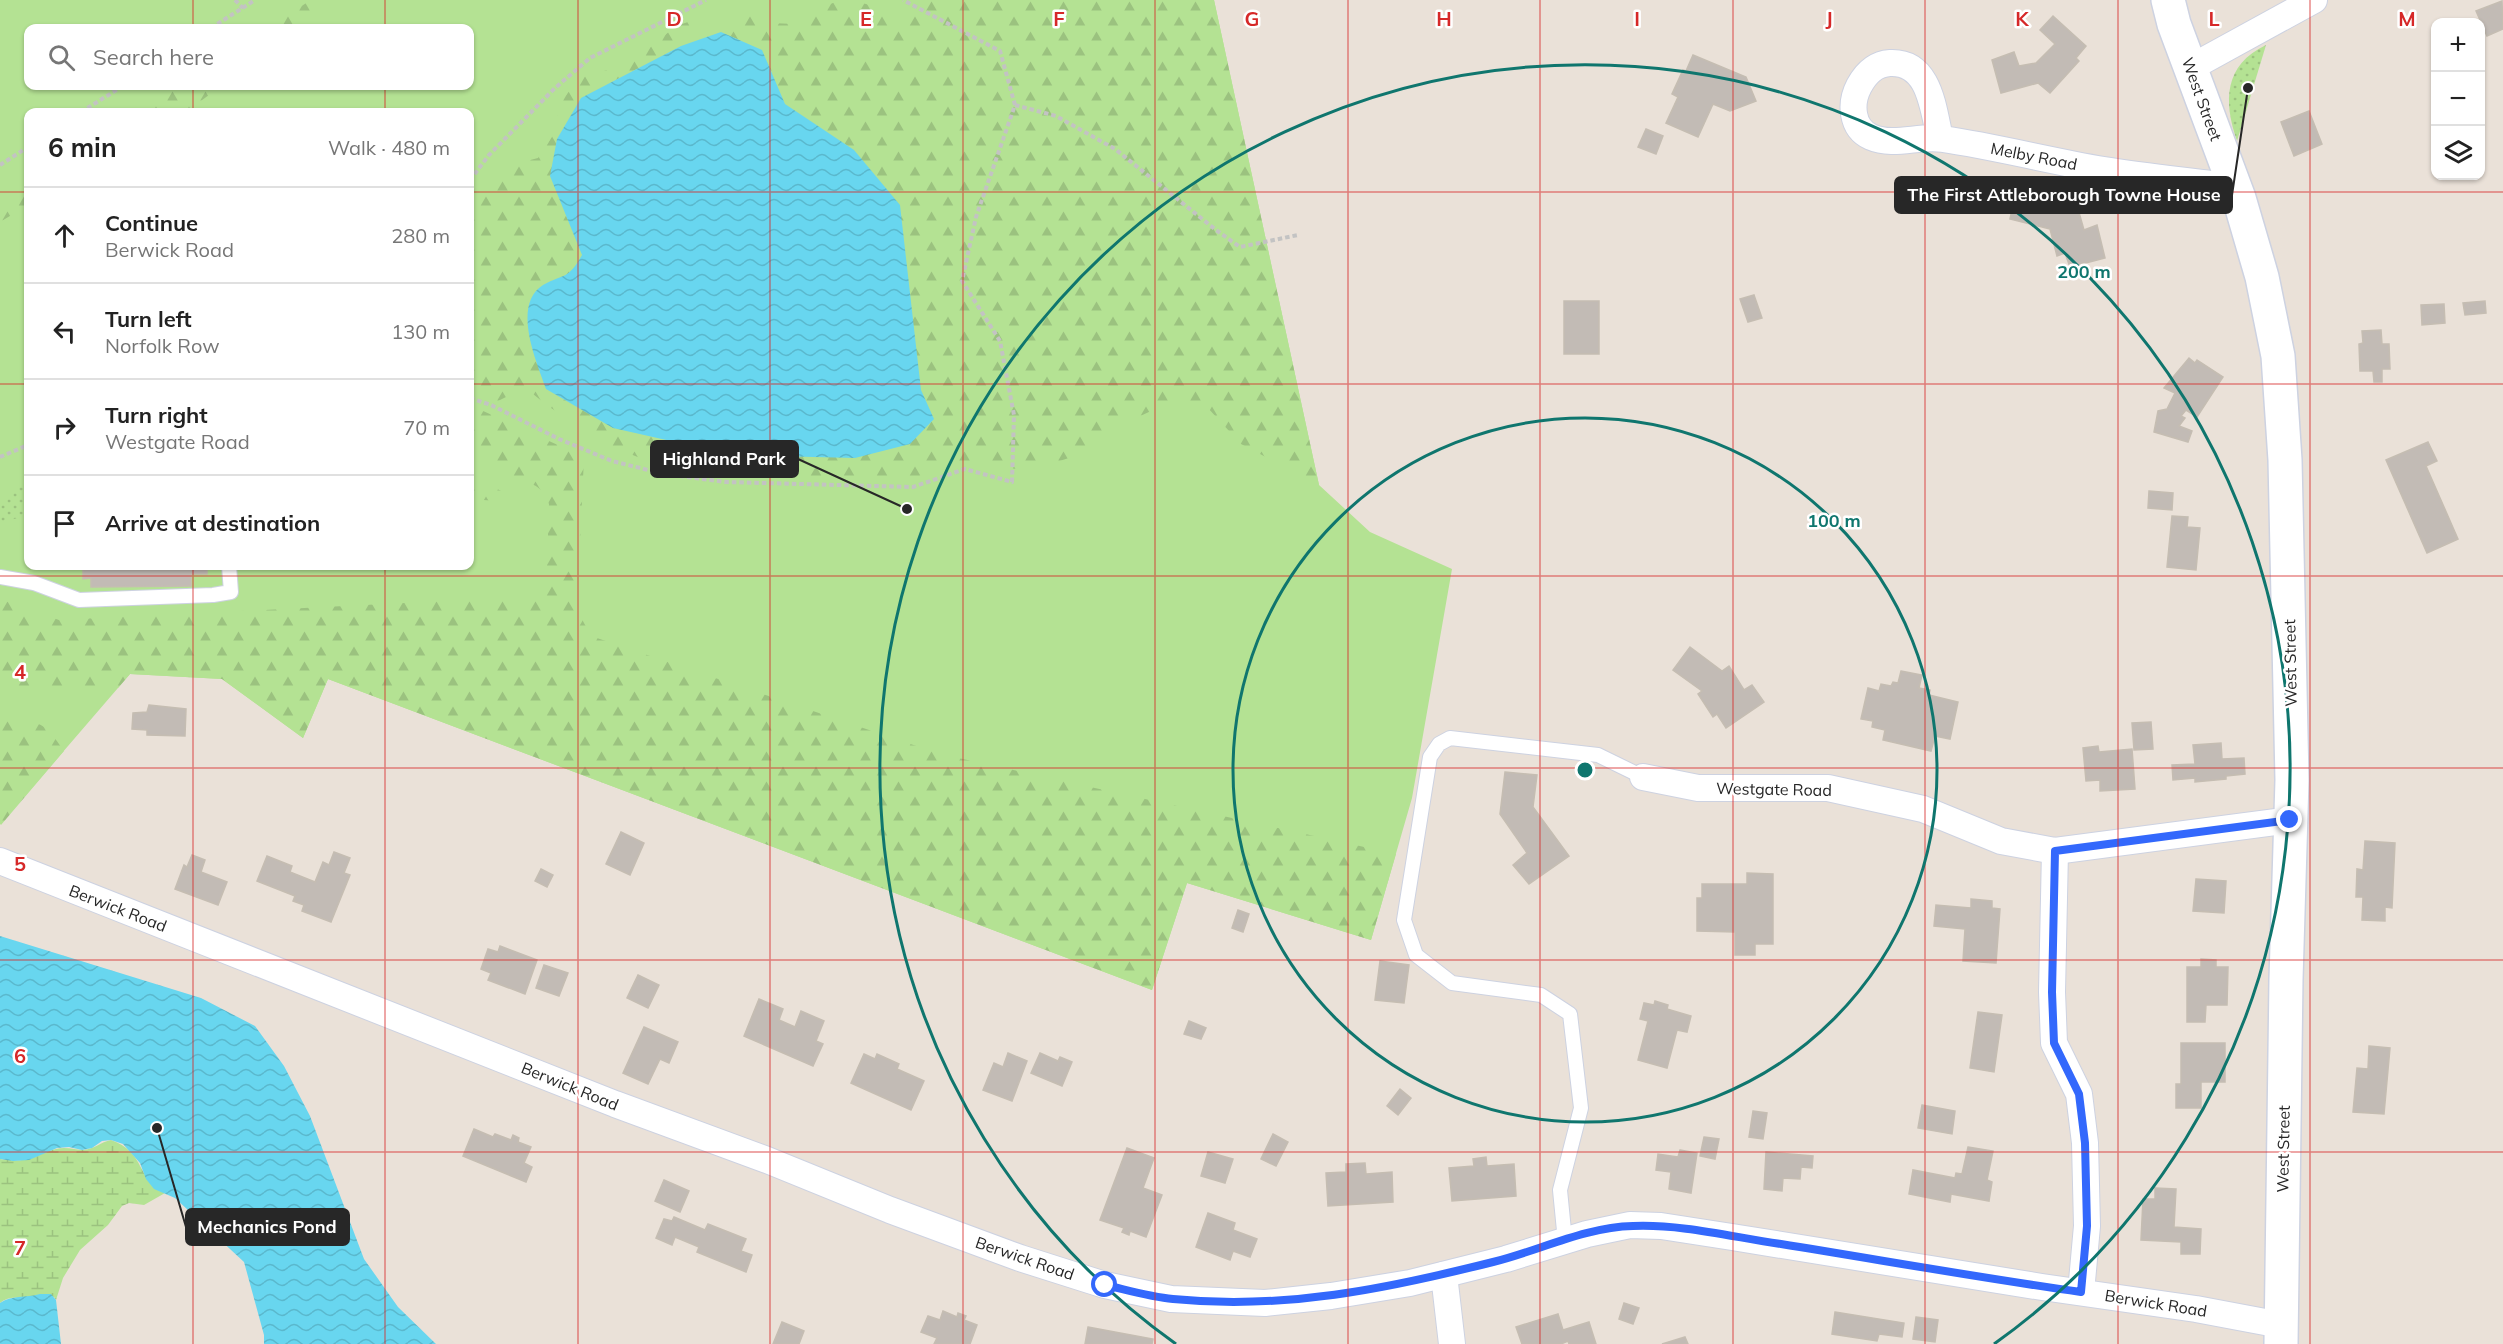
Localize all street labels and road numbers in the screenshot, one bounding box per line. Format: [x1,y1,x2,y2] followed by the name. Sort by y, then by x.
[2178,54,2226,144] street label: West Street
[1989,138,2079,174] street label: Melby Road
[2279,619,2301,707] street label: West Street
[1716,778,1832,800] street label: Westgate Road
[66,880,170,936] street label: Berwick Road
[518,1057,622,1115] street label: Berwick Road
[2272,1105,2294,1193] street label: West Street
[973,1232,1077,1284] street label: Berwick Road
[2103,1285,2209,1321] street label: Berwick Road

